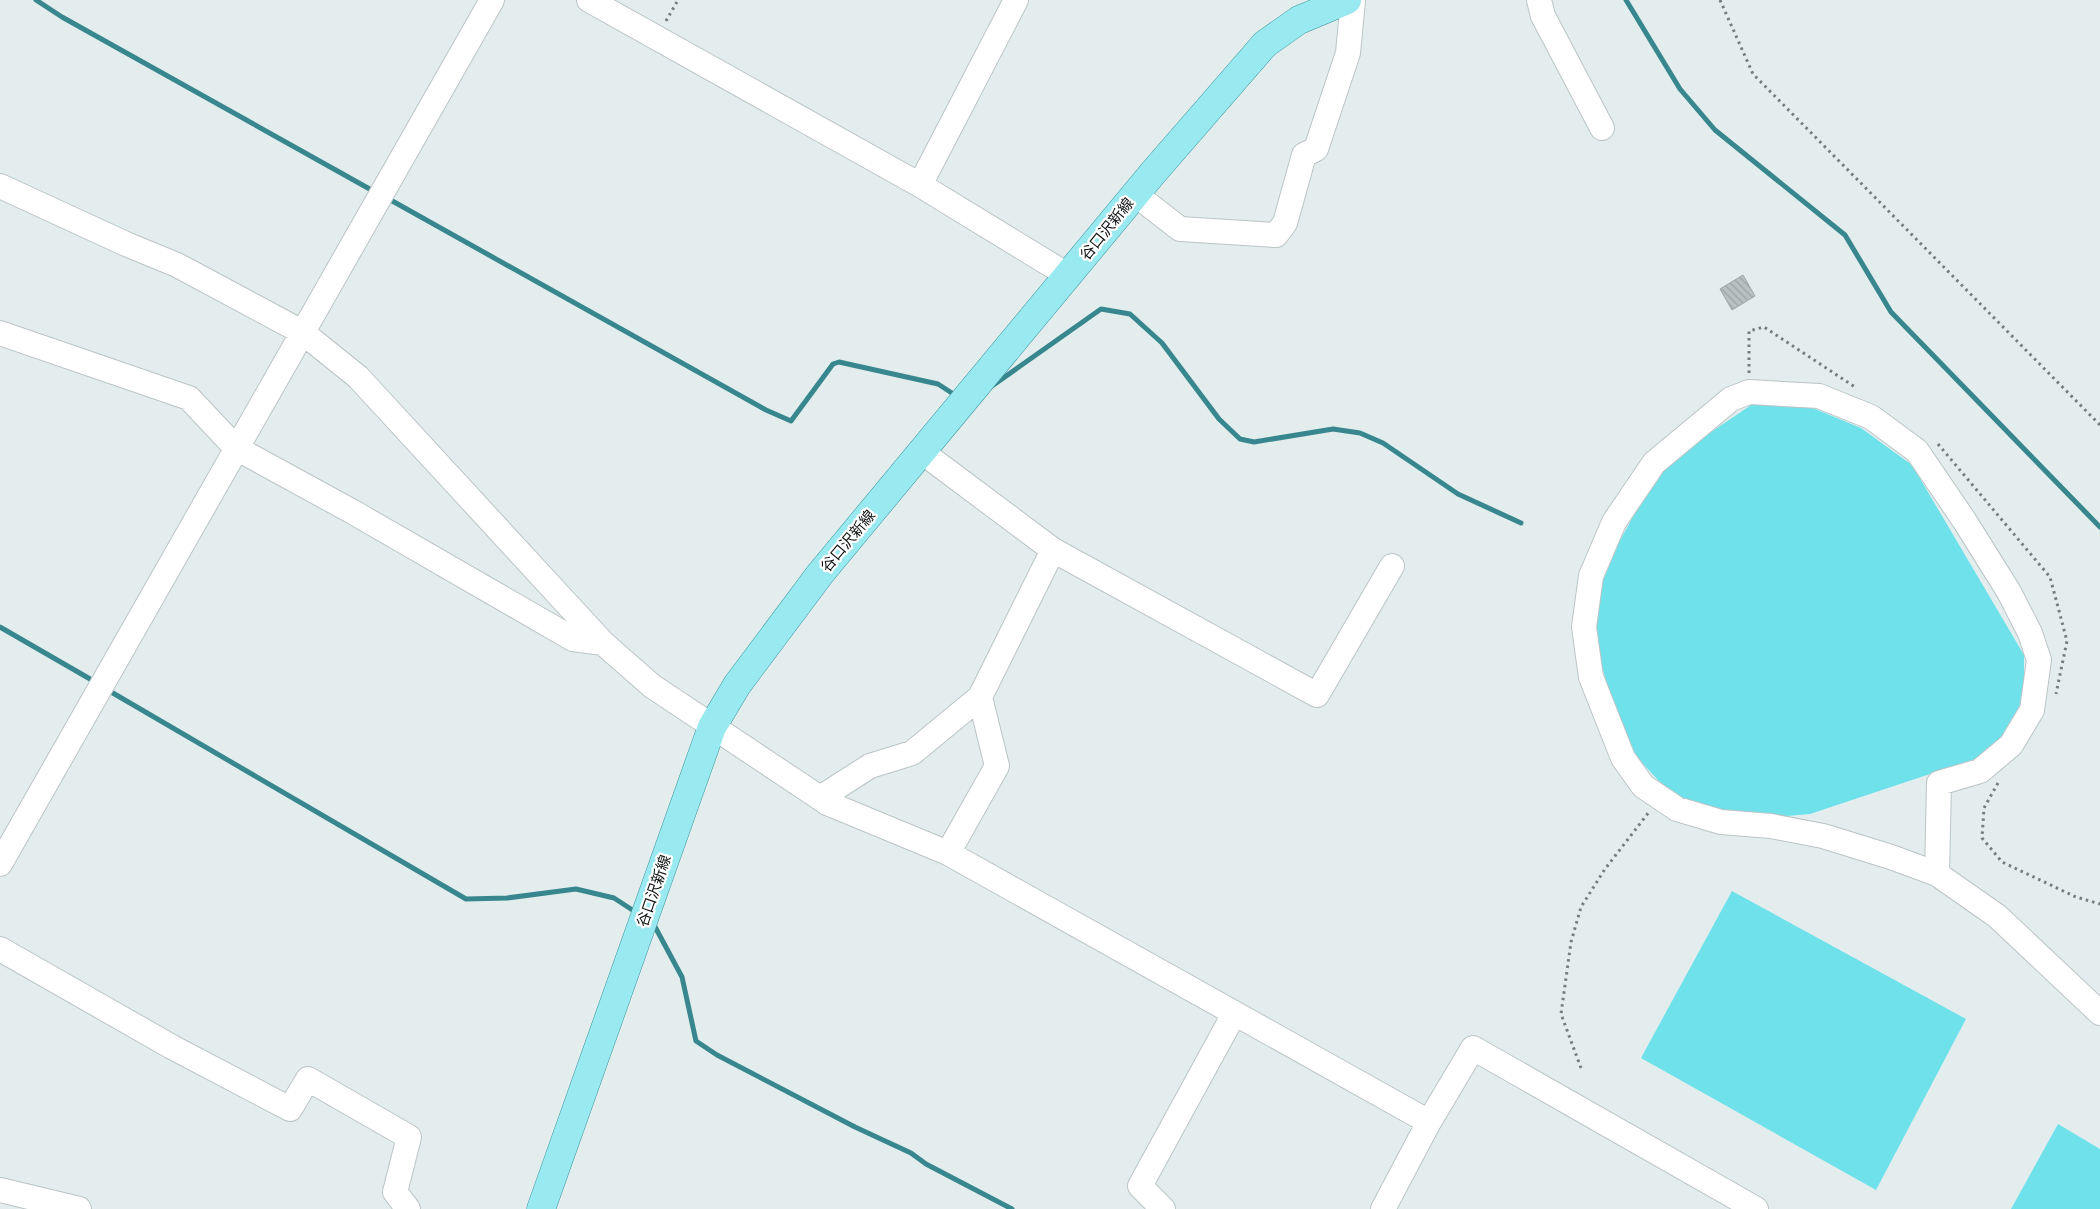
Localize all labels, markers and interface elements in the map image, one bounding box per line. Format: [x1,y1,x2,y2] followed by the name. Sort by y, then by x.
[1076,194,1138,264] street label: 谷口沢新線
[816,506,880,576] street label: 谷口沢新線
[632,852,676,930] street label: 谷口沢新線

